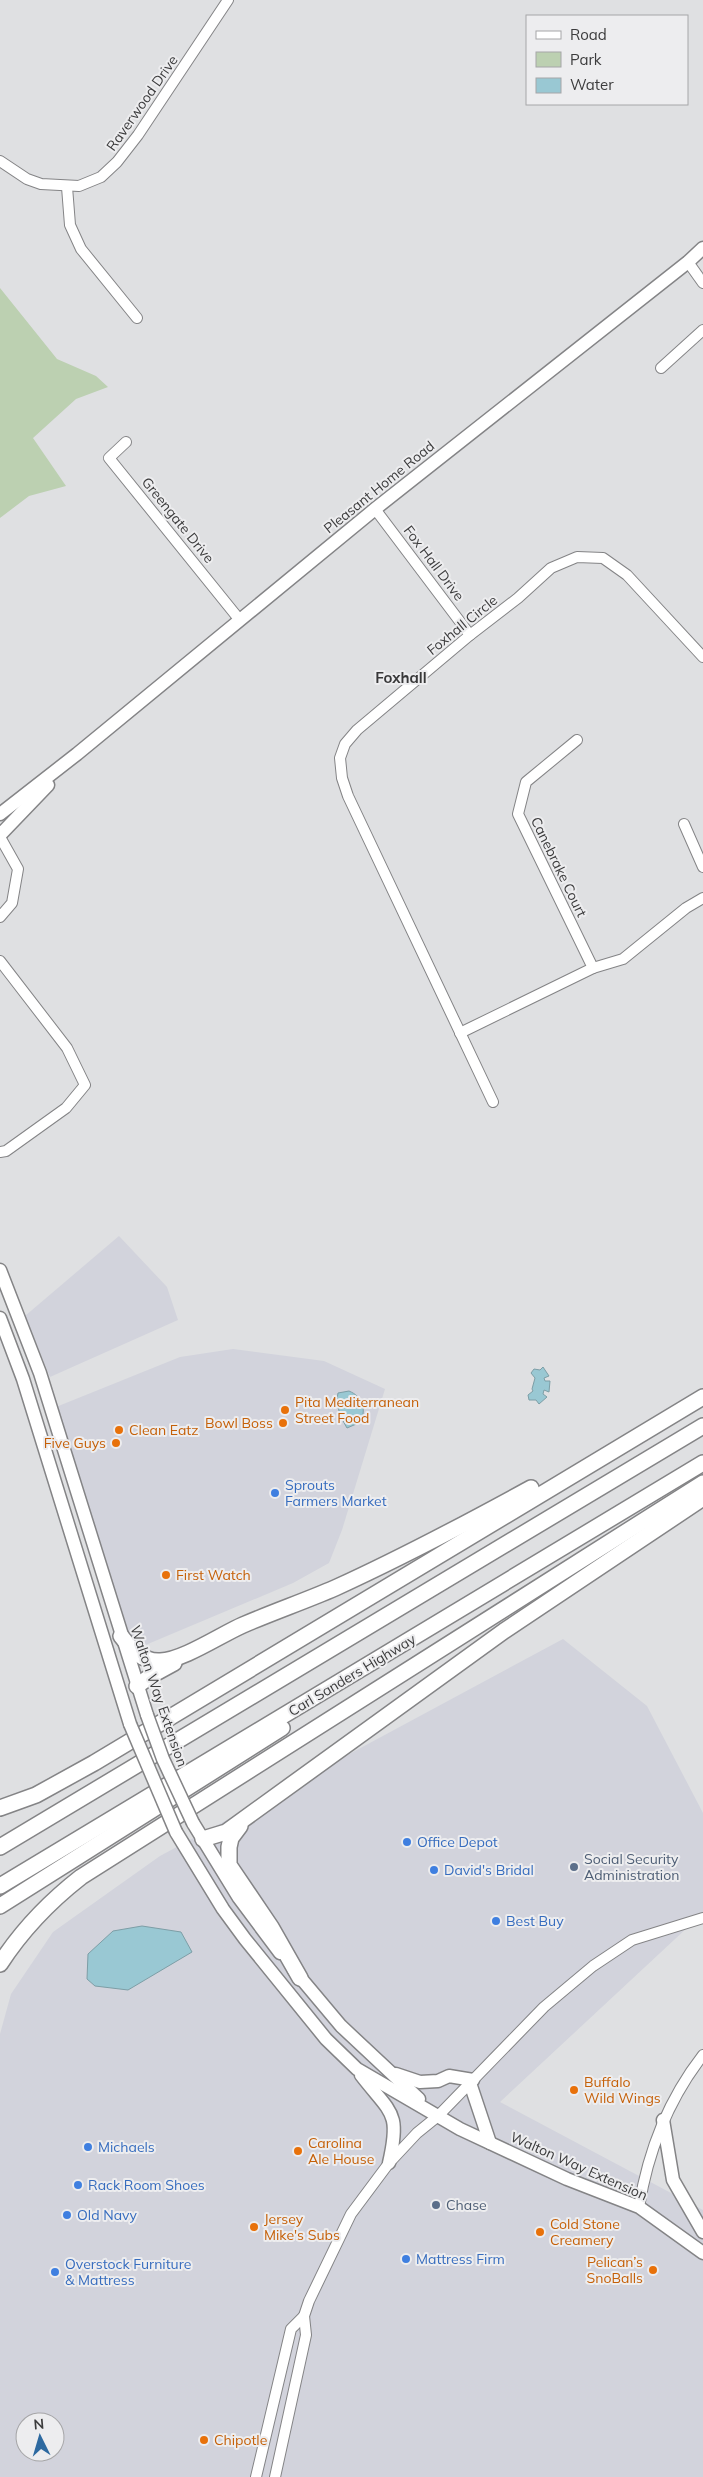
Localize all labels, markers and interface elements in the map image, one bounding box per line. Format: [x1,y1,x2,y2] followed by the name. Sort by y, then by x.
[526,15,688,105] legend
[570,25,607,44] text: Road
[570,50,602,69] text: Park
[102,52,182,154] street label: Raverwood Drive
[570,75,614,94] text: Water
[320,437,438,537] street label: Pleasant Home Road
[138,473,218,567] street label: Greengate Drive
[400,522,468,604] street label: Fox Hall Drive
[423,591,501,659] street label: Foxhall Circle
[375,668,427,687] district label: Foxhall
[527,814,591,920] street label: Canebrake Court
[295,1393,419,1427] place label: Pita Mediterranean Street Food
[279,1404,291,1416] marker: Pita Mediterranean Street Food
[205,1414,273,1432] place label: Bowl Boss
[277,1417,289,1429] marker: Bowl Boss
[129,1421,198,1439] place label: Clean Eatz
[113,1424,125,1436] marker: Clean Eatz
[44,1434,106,1452] place label: Five Guys
[110,1437,122,1449] marker: Five Guys
[285,1476,387,1510] place label: Sprouts Farmers Market
[269,1487,281,1499] marker: Sprouts Farmers Market
[176,1566,251,1584] place label: First Watch
[160,1569,172,1581] marker: First Watch
[126,1623,192,1769] street label: Walton Way Extension
[285,1630,419,1720] street label: Carl Sanders Highway
[417,1833,498,1851] place label: Office Depot
[401,1836,413,1848] marker: Office Depot
[584,1850,679,1884] place label: Social Security Administration
[444,1861,534,1879] place label: David's Bridal
[568,1861,580,1873] marker: Social Security Administration
[428,1864,440,1876] marker: David's Bridal
[506,1912,564,1930] place label: Best Buy
[490,1915,502,1927] marker: Best Buy
[584,2073,661,2107] place label: Buffalo Wild Wings
[568,2084,580,2096] marker: Buffalo Wild Wings
[508,2128,650,2204] street label: Walton Way Extension
[308,2134,374,2168] place label: Carolina Ale House
[98,2138,155,2156] place label: Michaels
[82,2141,94,2153] marker: Michaels
[292,2145,304,2157] marker: Carolina Ale House
[88,2176,205,2194] place label: Rack Room Shoes
[72,2179,84,2191] marker: Rack Room Shoes
[446,2196,487,2214] place label: Chase
[430,2199,442,2211] marker: Chase
[77,2206,138,2224] place label: Old Navy
[61,2209,73,2221] marker: Old Navy
[264,2210,340,2244] place label: Jersey Mike's Subs
[550,2215,620,2249] place label: Cold Stone Creamery
[248,2221,260,2233] marker: Jersey Mike's Subs
[534,2226,546,2238] marker: Cold Stone Creamery
[416,2250,505,2268] place label: Mattress Firm
[400,2253,412,2265] marker: Mattress Firm
[587,2253,643,2287] place label: Pelican’s SnoBalls
[65,2255,191,2289] place label: Overstock Furniture & Mattress
[647,2264,659,2276] marker: Pelican’s SnoBalls
[49,2266,61,2278] marker: Overstock Furniture & Mattress
[15,2412,65,2462] north arrow
[33,2415,45,2433] text: N
[214,2431,267,2449] place label: Chipotle
[198,2434,210,2446] marker: Chipotle

